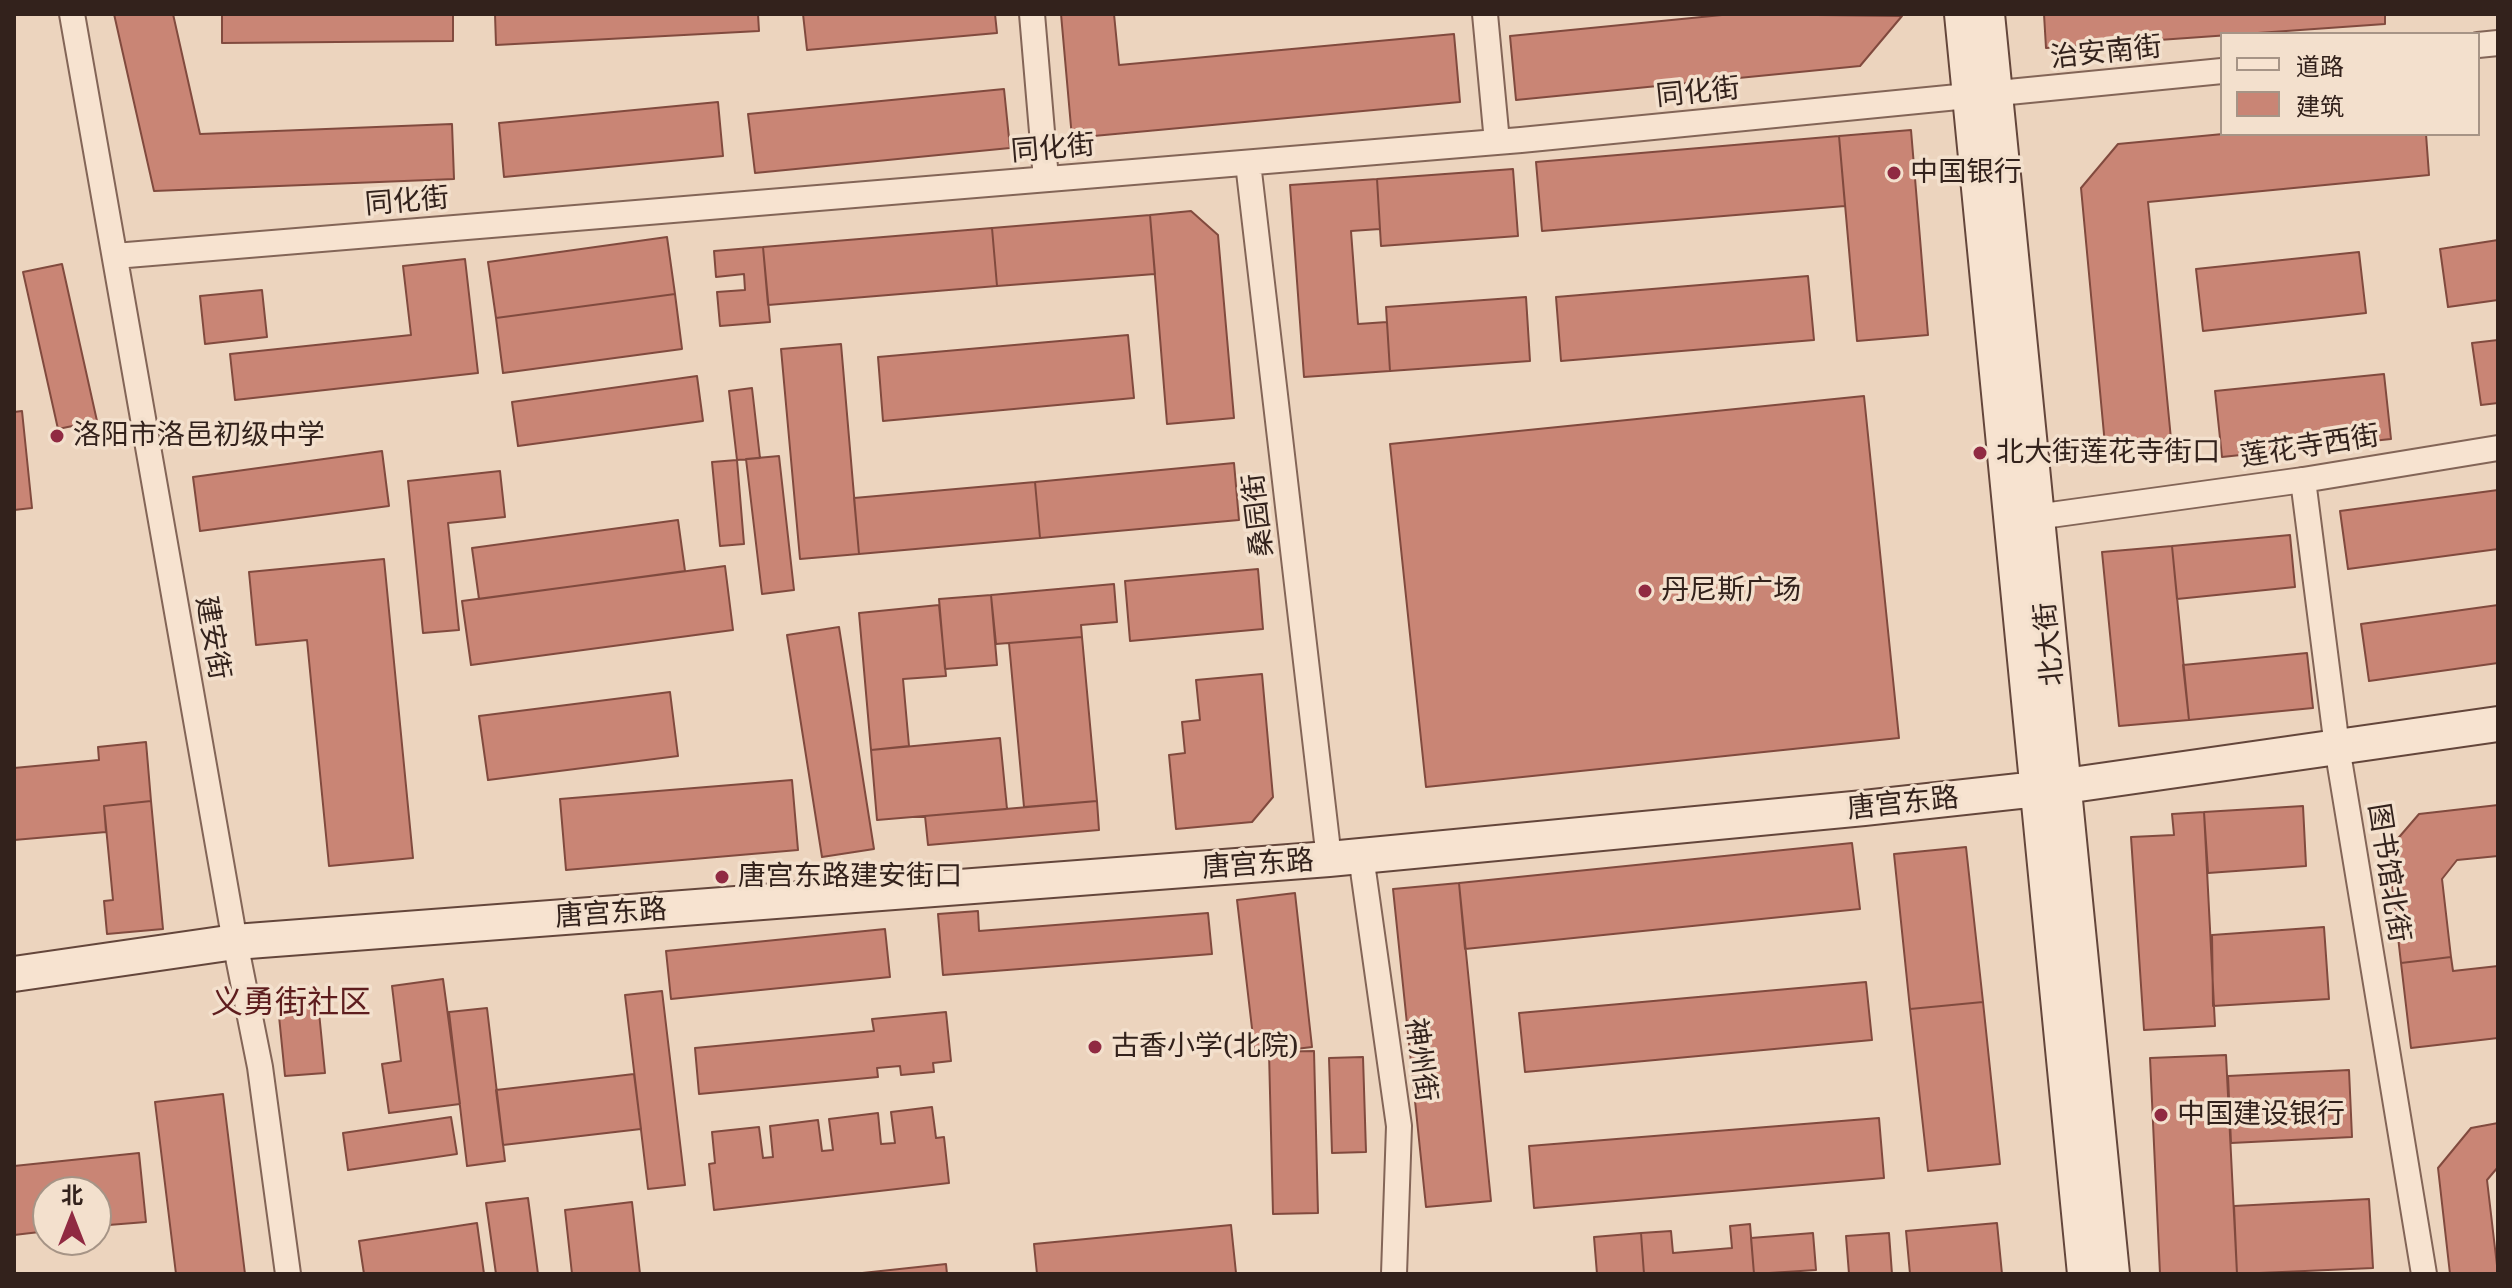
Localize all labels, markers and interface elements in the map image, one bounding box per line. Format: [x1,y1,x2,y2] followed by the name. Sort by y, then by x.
[2049,30,2163,76] street label: 治安南街
[2220,32,2480,136] legend
[2296,49,2344,82] text: 道路
[1654,72,1742,114] street label: 同化街
[2296,89,2344,122] text: 建筑
[1010,129,1096,169] street label: 同化街
[1910,156,2022,190] place label: 中国银行
[1885,164,1903,182] marker: 中国银行
[364,182,450,222] street label: 同化街
[73,419,325,453] place label: 洛阳市洛邑初级中学
[2238,419,2382,475] street label: 莲花寺西街
[48,427,66,445] marker: 洛阳市洛邑初级中学
[1996,436,2220,470] place label: 北大街莲花寺街口
[1971,444,1989,462] marker: 北大街莲花寺街口
[1237,471,1281,559] street label: 桑园街
[1661,574,1801,608] place label: 丹尼斯广场
[1636,582,1654,600] marker: 丹尼斯广场
[188,594,236,682] street label: 建安街
[2029,600,2071,688] street label: 北大街
[1846,781,1960,827] street label: 唐宫东路
[2360,801,2416,945] street label: 图书馆北街
[1201,844,1315,886] street label: 唐宫东路
[738,860,962,894] place label: 唐宫东路建安街口
[713,868,731,886] marker: 唐宫东路建安街口
[554,893,668,935] street label: 唐宫东路
[211,985,371,1023] district label: 义勇街社区
[1398,1016,1442,1104] street label: 神州街
[1111,1030,1298,1064] place label: 古香小学(北院)
[1086,1038,1104,1056] marker: 古香小学(北院)
[2177,1098,2345,1132] place label: 中国建设银行
[2152,1106,2170,1124] marker: 中国建设银行
[32,1176,112,1256] north arrow
[61,1179,83,1209] text: 北

